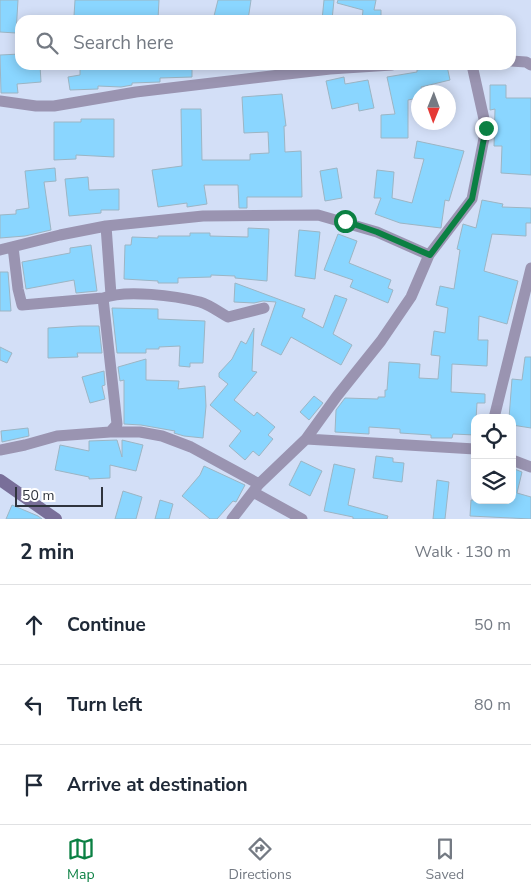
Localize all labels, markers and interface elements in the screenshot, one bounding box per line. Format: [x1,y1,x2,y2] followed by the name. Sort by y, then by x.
[15,15,516,70] search box
[33,29,61,57] icon: search
[73,30,174,56] text: Search here
[411,85,456,130] north arrow
[475,117,498,140] route end
[334,210,357,233] route start
[471,414,516,504] map controls
[471,414,516,459] button: locate
[471,459,516,504] button: layers
[15,484,102,507] scale bar
[22,486,54,505] text: 50 m
[20,538,74,566] text: 2 min
[415,541,511,563] text: Walk · 130 m
[20,611,48,639] icon: ahead
[67,612,146,638] text: Continue
[474,614,511,636] text: 50 m
[20,691,48,719] icon: left
[67,692,142,718] text: Turn left
[474,694,511,716] text: 80 m
[20,771,48,799] icon: arrive
[67,772,248,798] text: Arrive at destination
[67,835,95,884] tab: Map
[229,835,292,884] tab: Directions
[425,835,464,884] tab: Saved

